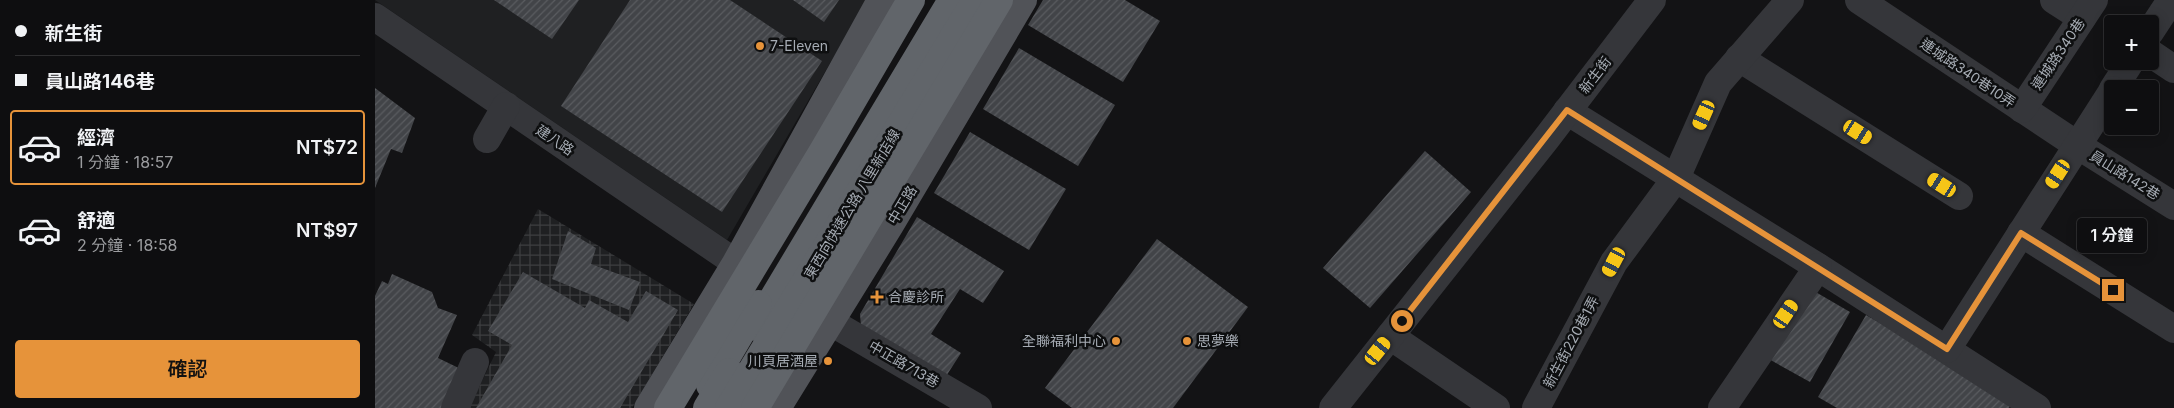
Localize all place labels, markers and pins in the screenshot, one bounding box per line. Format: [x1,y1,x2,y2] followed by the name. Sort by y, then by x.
[770,37,828,54] place label: 7-Eleven
[754,40,766,52] marker: 7-Eleven
[888,288,944,305] place label: 合慶診所
[870,290,884,304] marker: 合慶診所
[1022,332,1106,349] place label: 全聯福利中心
[1197,332,1239,349] place label: 思夢樂
[1110,335,1122,347] marker: 全聯福利中心
[1181,335,1193,347] marker: 思夢樂
[748,352,818,369] place label: 川頁居酒屋
[822,355,834,367] marker: 川頁居酒屋

